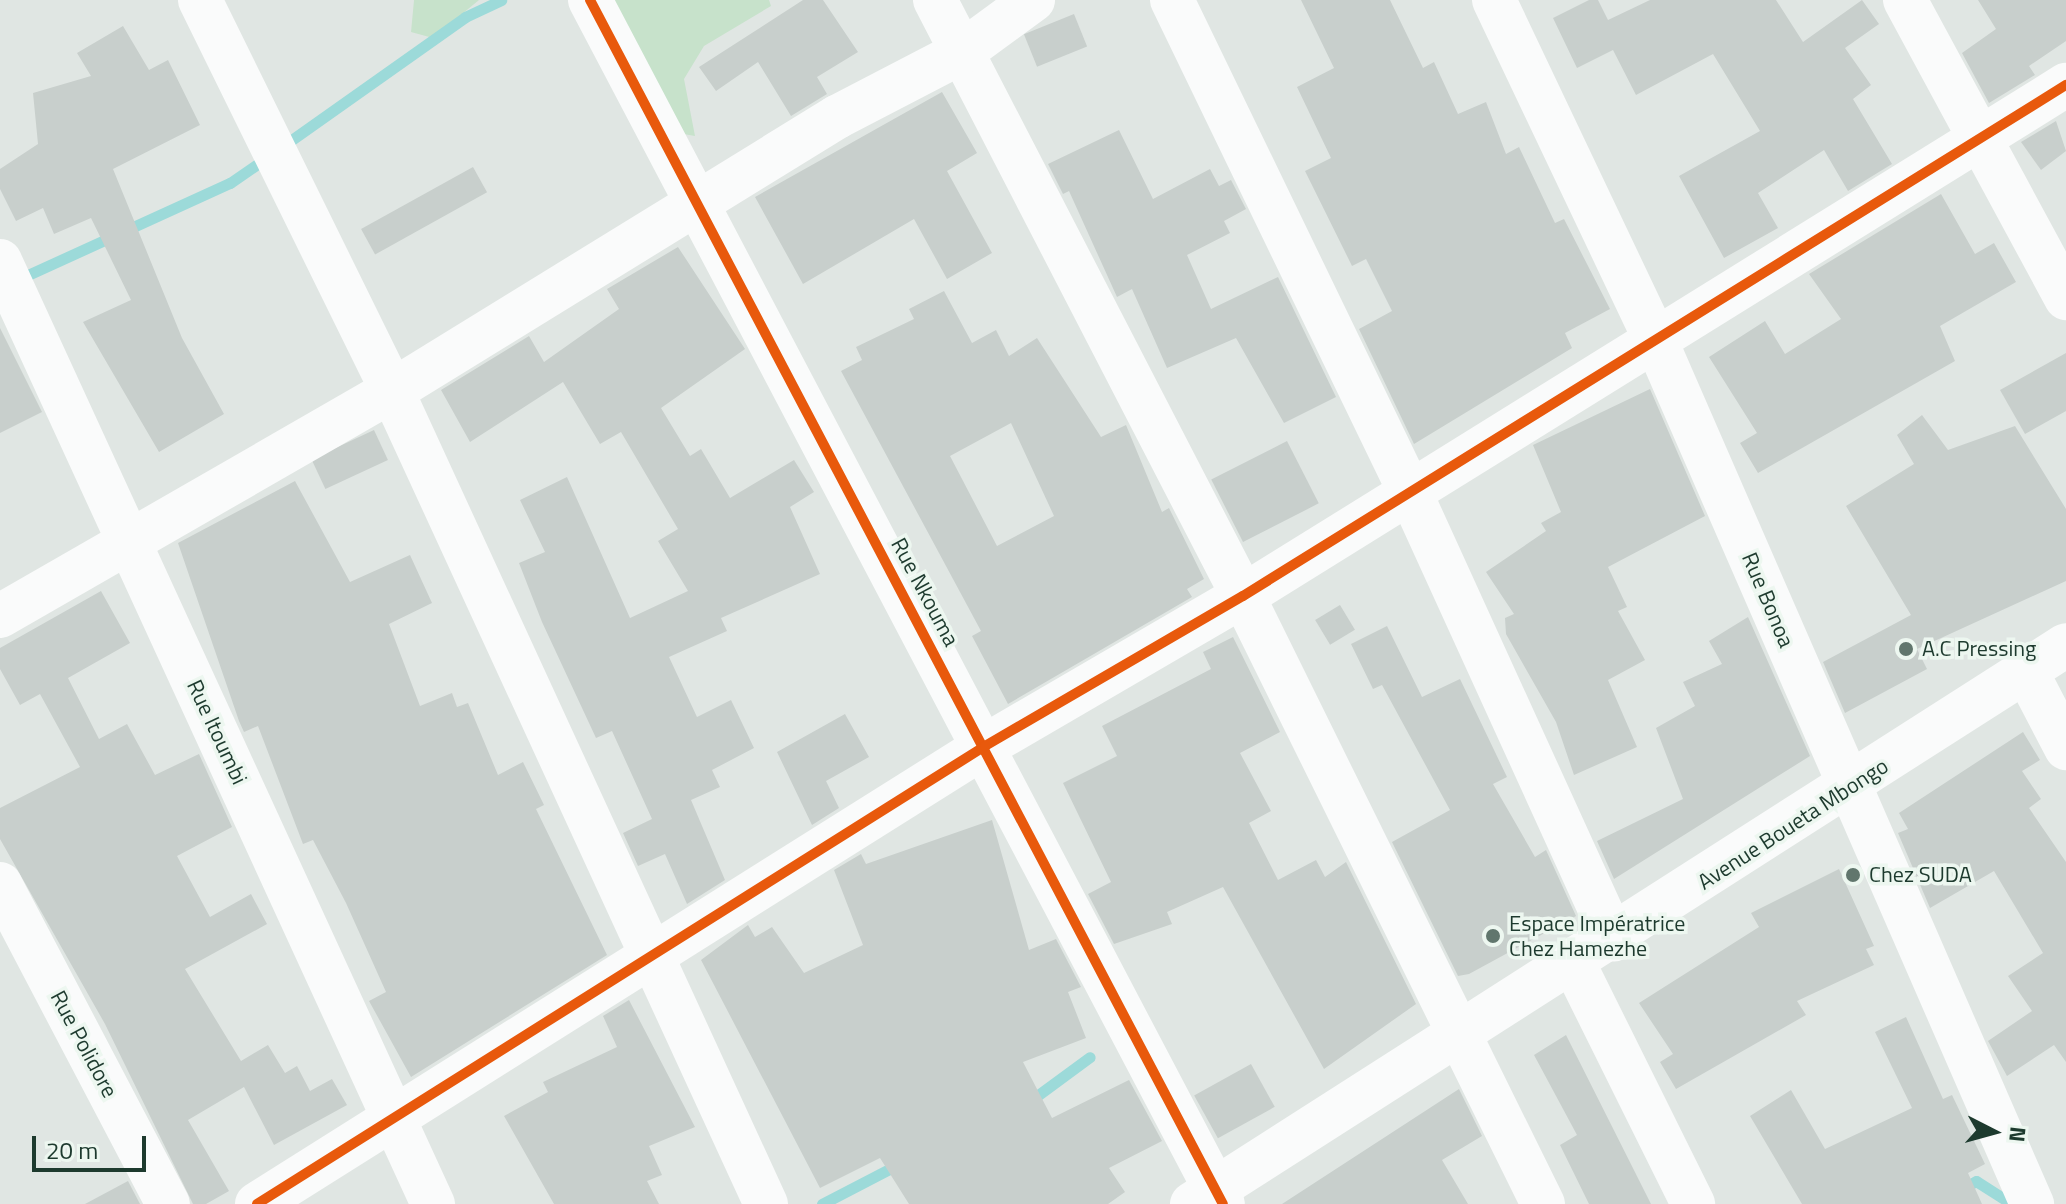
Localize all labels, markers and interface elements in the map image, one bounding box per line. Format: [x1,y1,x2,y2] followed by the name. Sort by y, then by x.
[885,533,965,651] street label: Rue Nkouma
[1736,548,1800,652] street label: Rue Bonoa
[1922,636,2036,662] place label: A.C Pressing
[1897,640,1915,658] marker: A.C Pressing
[181,676,253,788] street label: Rue Itoumbi
[1693,753,1893,895] street label: Avenue Boueta Mbongo
[1869,862,1972,888] place label: Chez SUDA
[1844,866,1862,884] marker: Chez SUDA
[1509,910,1685,962] place label: Espace Impératrice Chez Hamezhe
[1484,927,1502,945] marker: Espace Impératrice Chez Hamezhe
[45,986,123,1102] street label: Rue Polidore
[1954,1092,2034,1172] north arrow
[36,1120,150,1170] scale bar
[2000,1125,2036,1144] text: N
[46,1132,98,1168] text: 20 m

